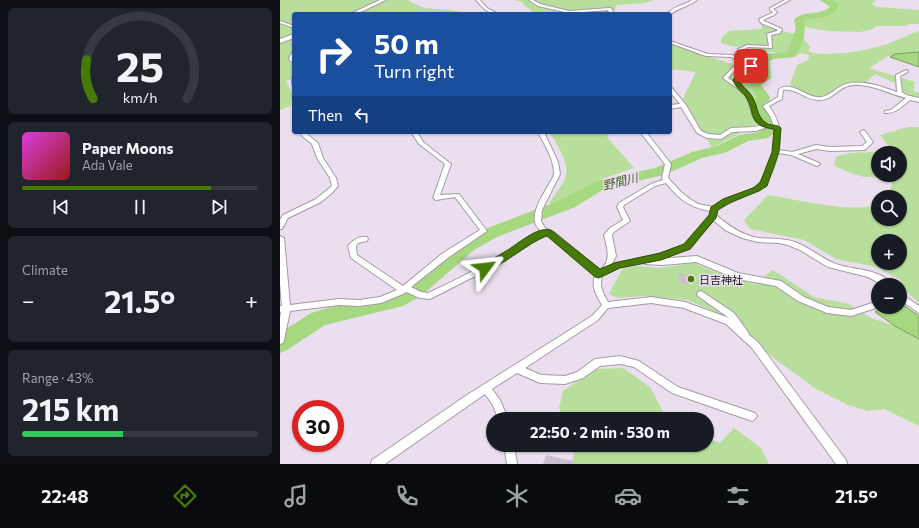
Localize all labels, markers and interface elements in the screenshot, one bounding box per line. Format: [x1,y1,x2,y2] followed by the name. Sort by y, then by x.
[374,26,439,60] text: 50 m
[308,28,360,80] icon: right
[116,40,164,91] text: 25
[734,49,768,83] pin
[740,55,762,77] icon: arrive
[374,60,454,82] text: Turn right
[123,88,157,106] text: km/h
[351,104,373,126] icon: left
[308,106,343,124] text: Then
[82,139,173,157] text: Paper Moons
[871,146,907,314] map controls
[871,146,907,182] button: sound
[82,157,133,173] text: Ada Vale
[601,169,641,192] water label: 野間川
[871,190,907,226] button: search
[50,196,72,218] icon: previous
[129,196,151,218] icon: pause
[208,196,230,218] icon: next
[871,234,907,270] button: +
[464,247,506,289] position arrow
[22,262,68,278] text: Climate
[699,273,743,286] place label: 日吉神社
[686,274,696,284] marker: 日吉神社
[871,278,907,314] button: −
[104,282,175,319] text: 21.5°
[22,287,35,314] text: −
[245,287,258,314] text: +
[22,370,93,386] text: Range · 43%
[22,390,119,427] text: 215 km
[292,400,344,452] speed limit sign: 30
[530,423,670,441] text: 22:50 · 2 min · 530 m
[171,482,199,510] icon: directions
[282,482,310,510] icon: music
[393,482,421,510] icon: phone
[503,482,531,510] icon: climate
[614,482,642,510] icon: car
[724,482,752,510] icon: filters
[41,485,89,507] text: 22:48
[835,485,878,507] text: 21.5°

